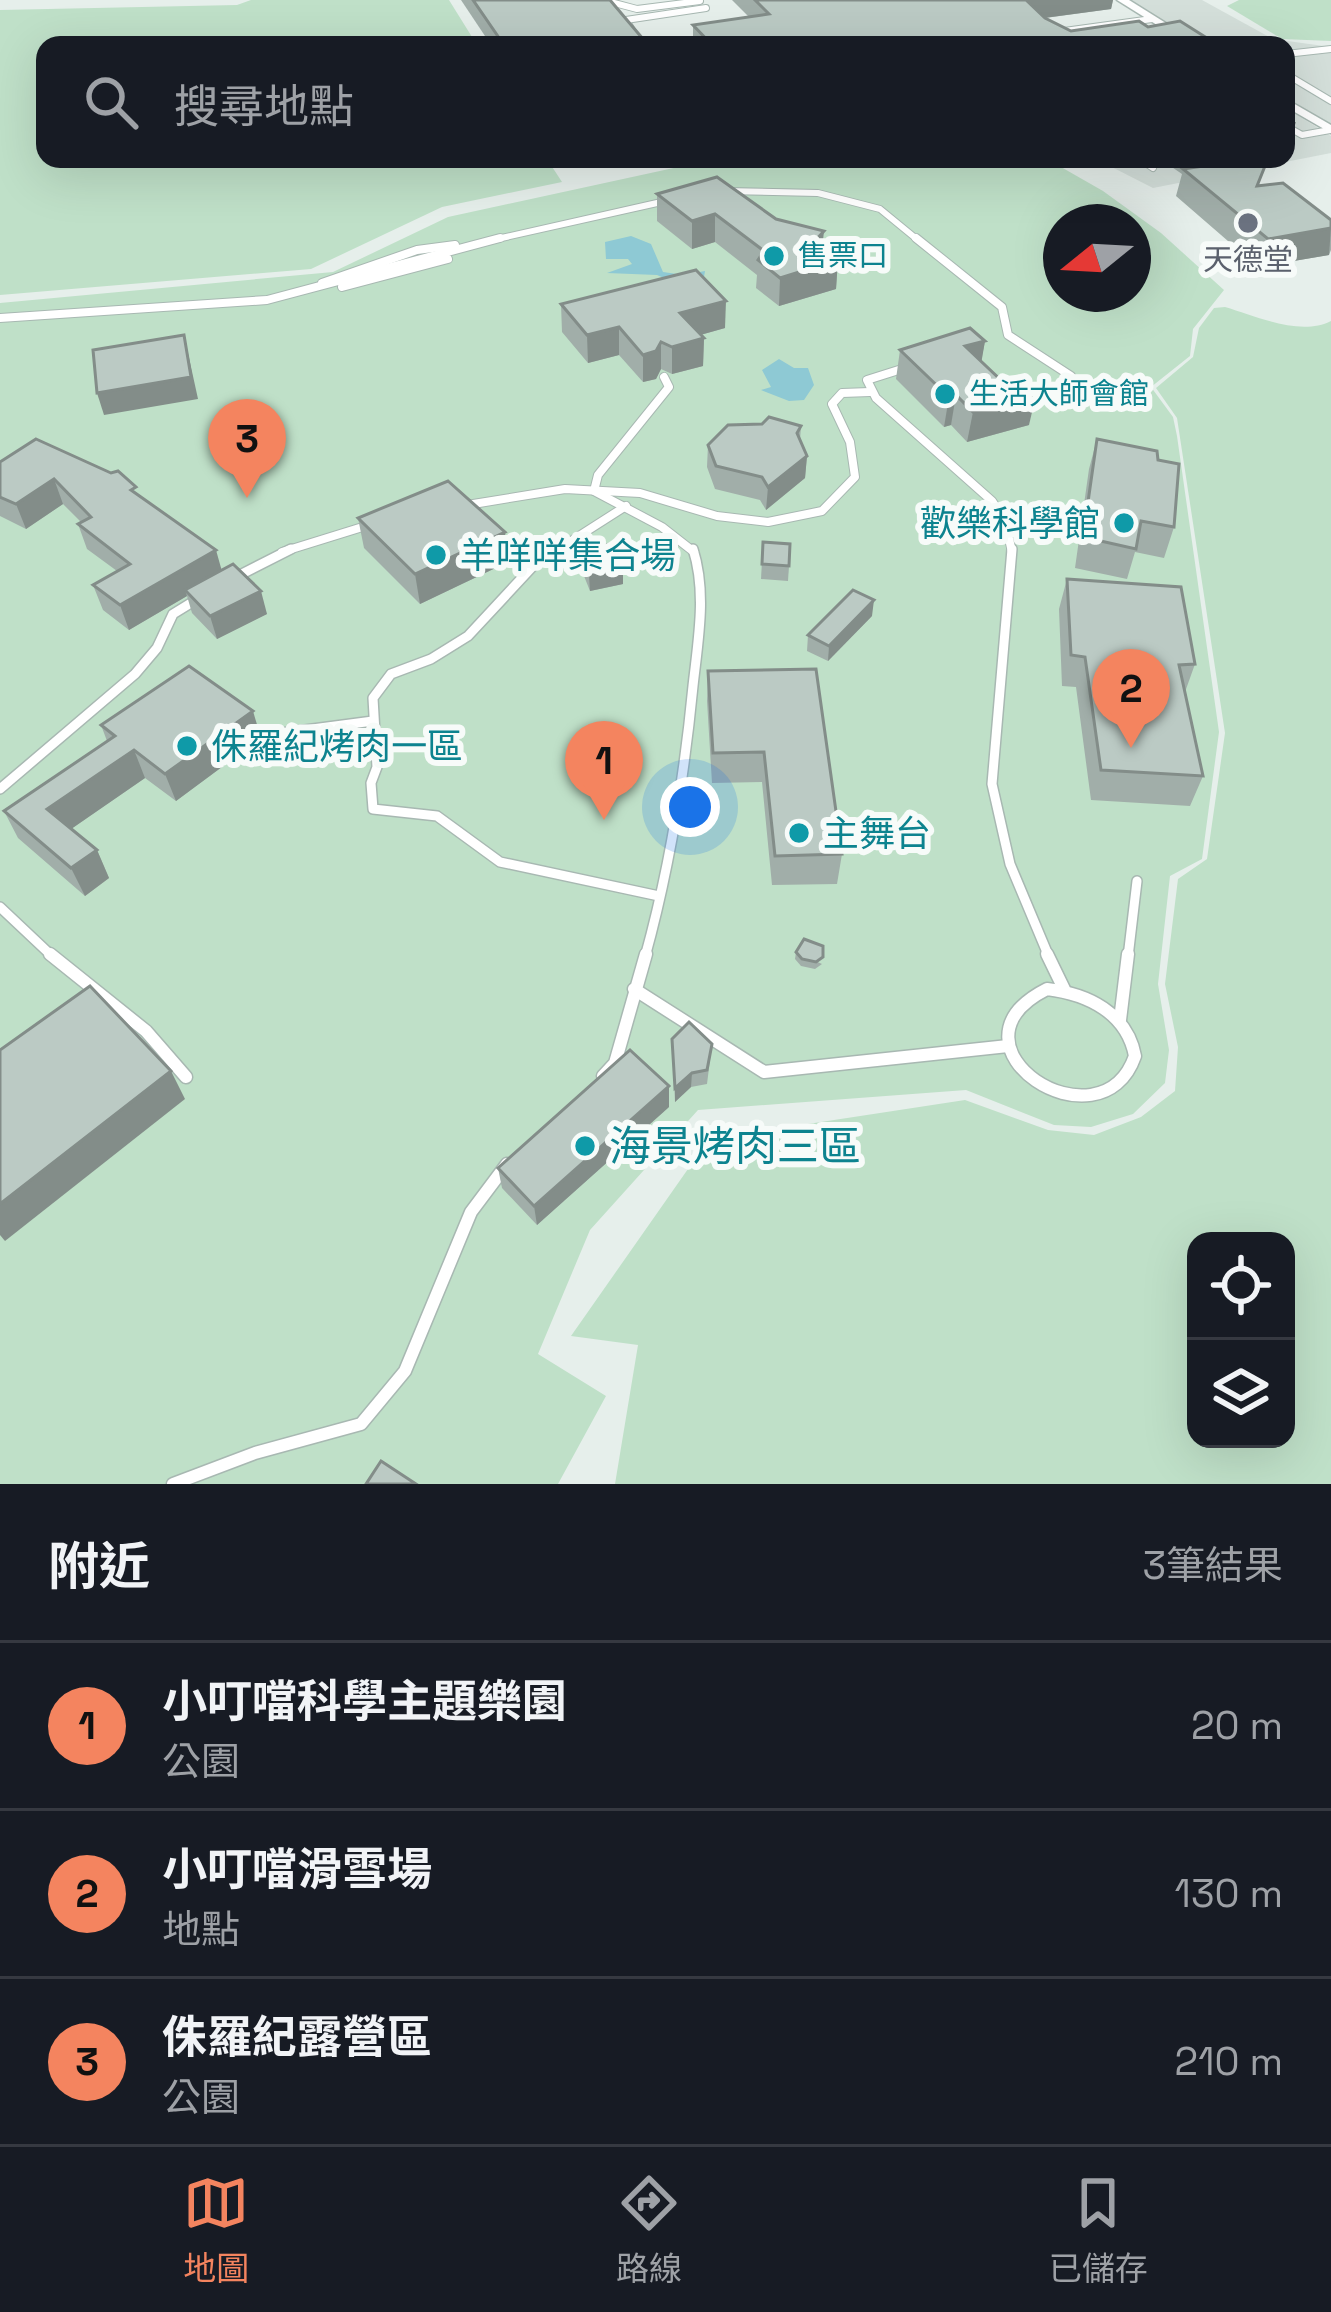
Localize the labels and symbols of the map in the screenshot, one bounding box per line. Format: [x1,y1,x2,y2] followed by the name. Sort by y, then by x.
[1043,204,1151,312] north arrow
[1235,210,1261,236] marker: 天德堂
[798,236,888,275] place label: 售票口
[1203,240,1293,279] place label: 天德堂
[761,243,787,269] marker: 售票口
[969,374,1149,413] place label: 生活大師會館
[932,381,958,407] marker: 生活大師會館
[208,399,286,498] pin: 3
[920,501,1100,547] place label: 歡樂科學館
[1111,510,1137,536] marker: 歡樂科學館
[460,533,676,579] place label: 羊咩咩集合場
[423,542,449,568] marker: 羊咩咩集合場
[1092,649,1170,748] pin: 2
[565,721,643,820] pin: 1
[211,724,463,770] place label: 侏羅紀烤肉一區
[174,733,200,759] marker: 侏羅紀烤肉一區
[660,777,720,837] your location
[823,811,931,857] place label: 主舞台
[786,820,812,846] marker: 主舞台
[609,1120,861,1173] place label: 海景烤肉三區
[572,1133,598,1159] marker: 海景烤肉三區

